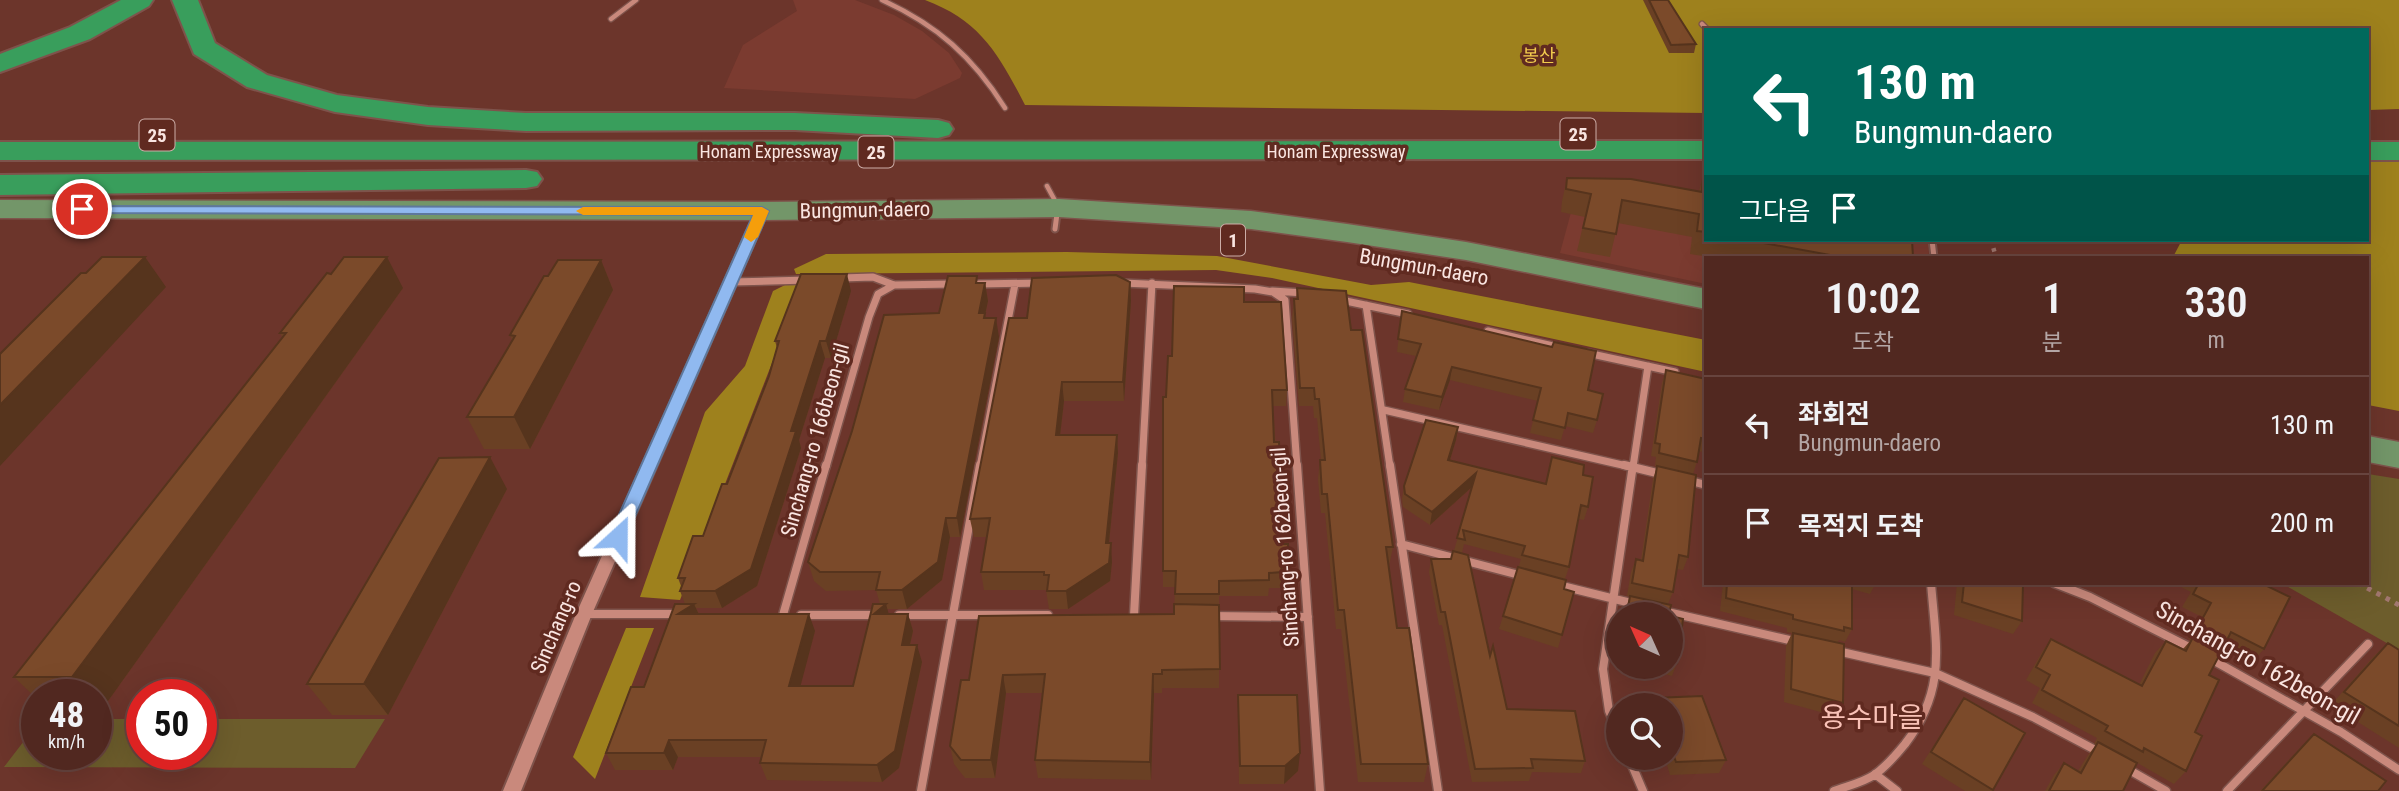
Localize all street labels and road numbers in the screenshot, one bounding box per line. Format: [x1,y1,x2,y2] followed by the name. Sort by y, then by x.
[1560,118,1596,150] road number: 25
[140,119,174,150] road number: 25
[858,136,894,168] road number: 25
[700,141,839,162] street label: Honam Expressway
[1267,141,1406,162] street label: Honam Expressway
[800,197,930,223] street label: Bungmun-daero
[1221,224,1245,256] road number: 1
[1358,244,1490,290] street label: Bungmun-daero
[776,340,854,540] street label: Sinchang-ro 166beon-gil
[1266,446,1304,648] street label: Sinchang-ro 162beon-gil
[526,577,586,677] street label: Sinchang-ro
[2151,595,2365,731] street label: Sinchang-ro 162beon-gil

